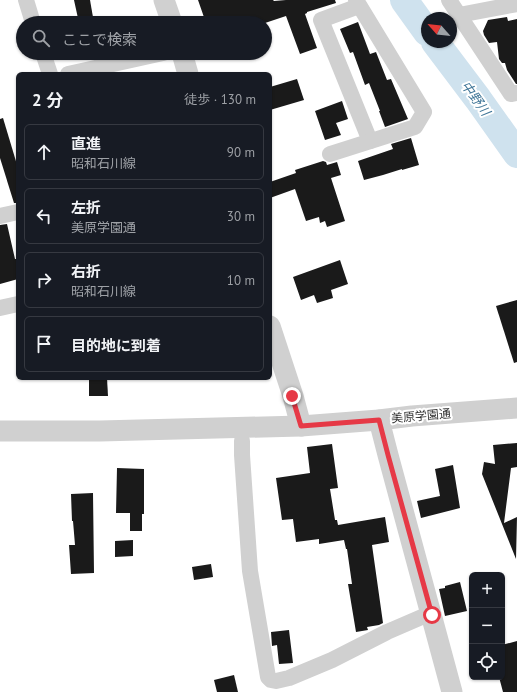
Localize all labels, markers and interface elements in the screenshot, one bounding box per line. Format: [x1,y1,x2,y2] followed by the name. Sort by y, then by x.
[421,12,457,48] north arrow
[16,16,272,60] search box
[30,27,52,49] icon: search
[62,30,137,49] text: ここで検索
[457,78,495,121] water label: 中野川
[32,89,63,111] text: 2 分
[184,91,256,108] text: 徒歩 · 130 m
[71,134,101,153] text: 直進
[33,141,55,163] icon: ahead
[227,144,255,161] text: 90 m
[71,155,136,172] text: 昭和石川線
[71,198,101,217] text: 左折
[33,205,55,227] icon: left
[227,208,255,225] text: 30 m
[71,219,136,236] text: 美原学園通
[71,262,101,281] text: 右折
[33,269,55,291] icon: right
[227,272,255,289] text: 10 m
[71,283,136,300] text: 昭和石川線
[33,333,55,355] icon: arrive
[71,336,161,355] text: 目的地に到着
[283,387,301,405] route end
[390,405,452,426] street label: 美原学園通
[469,572,505,680] map controls
[469,572,505,608] button: +
[423,606,441,624] route start
[469,608,505,644] button: −
[469,644,505,680] button: locate

